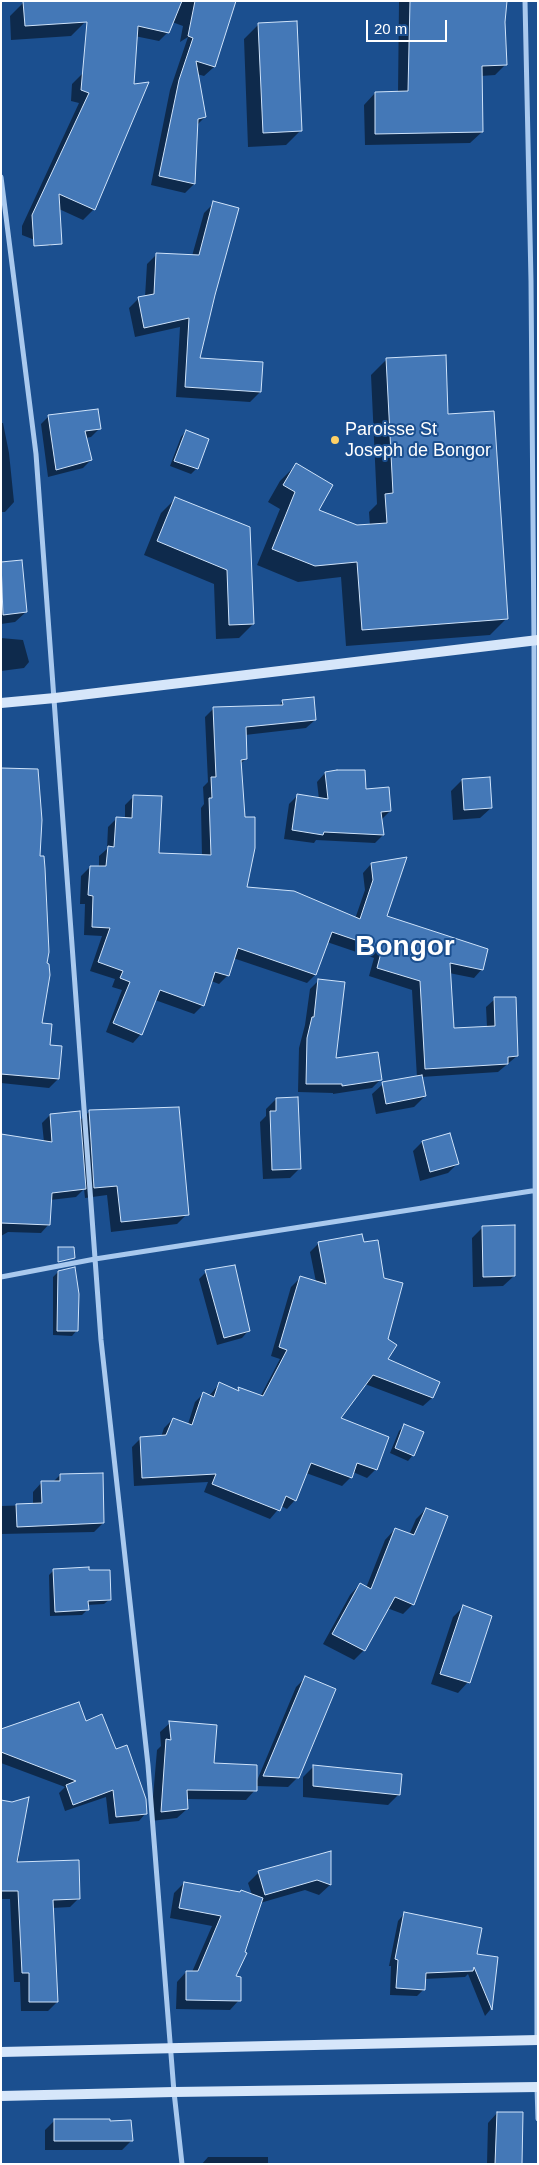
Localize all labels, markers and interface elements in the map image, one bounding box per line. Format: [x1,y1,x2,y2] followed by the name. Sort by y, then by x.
[369,10,450,42] scale bar
[374,20,407,37] text: 20 m
[345,419,491,462] place label: Paroisse St Joseph de Bongor
[329,434,341,446] marker: Paroisse St Joseph de Bongor
[355,930,455,964] district label: Bongor

